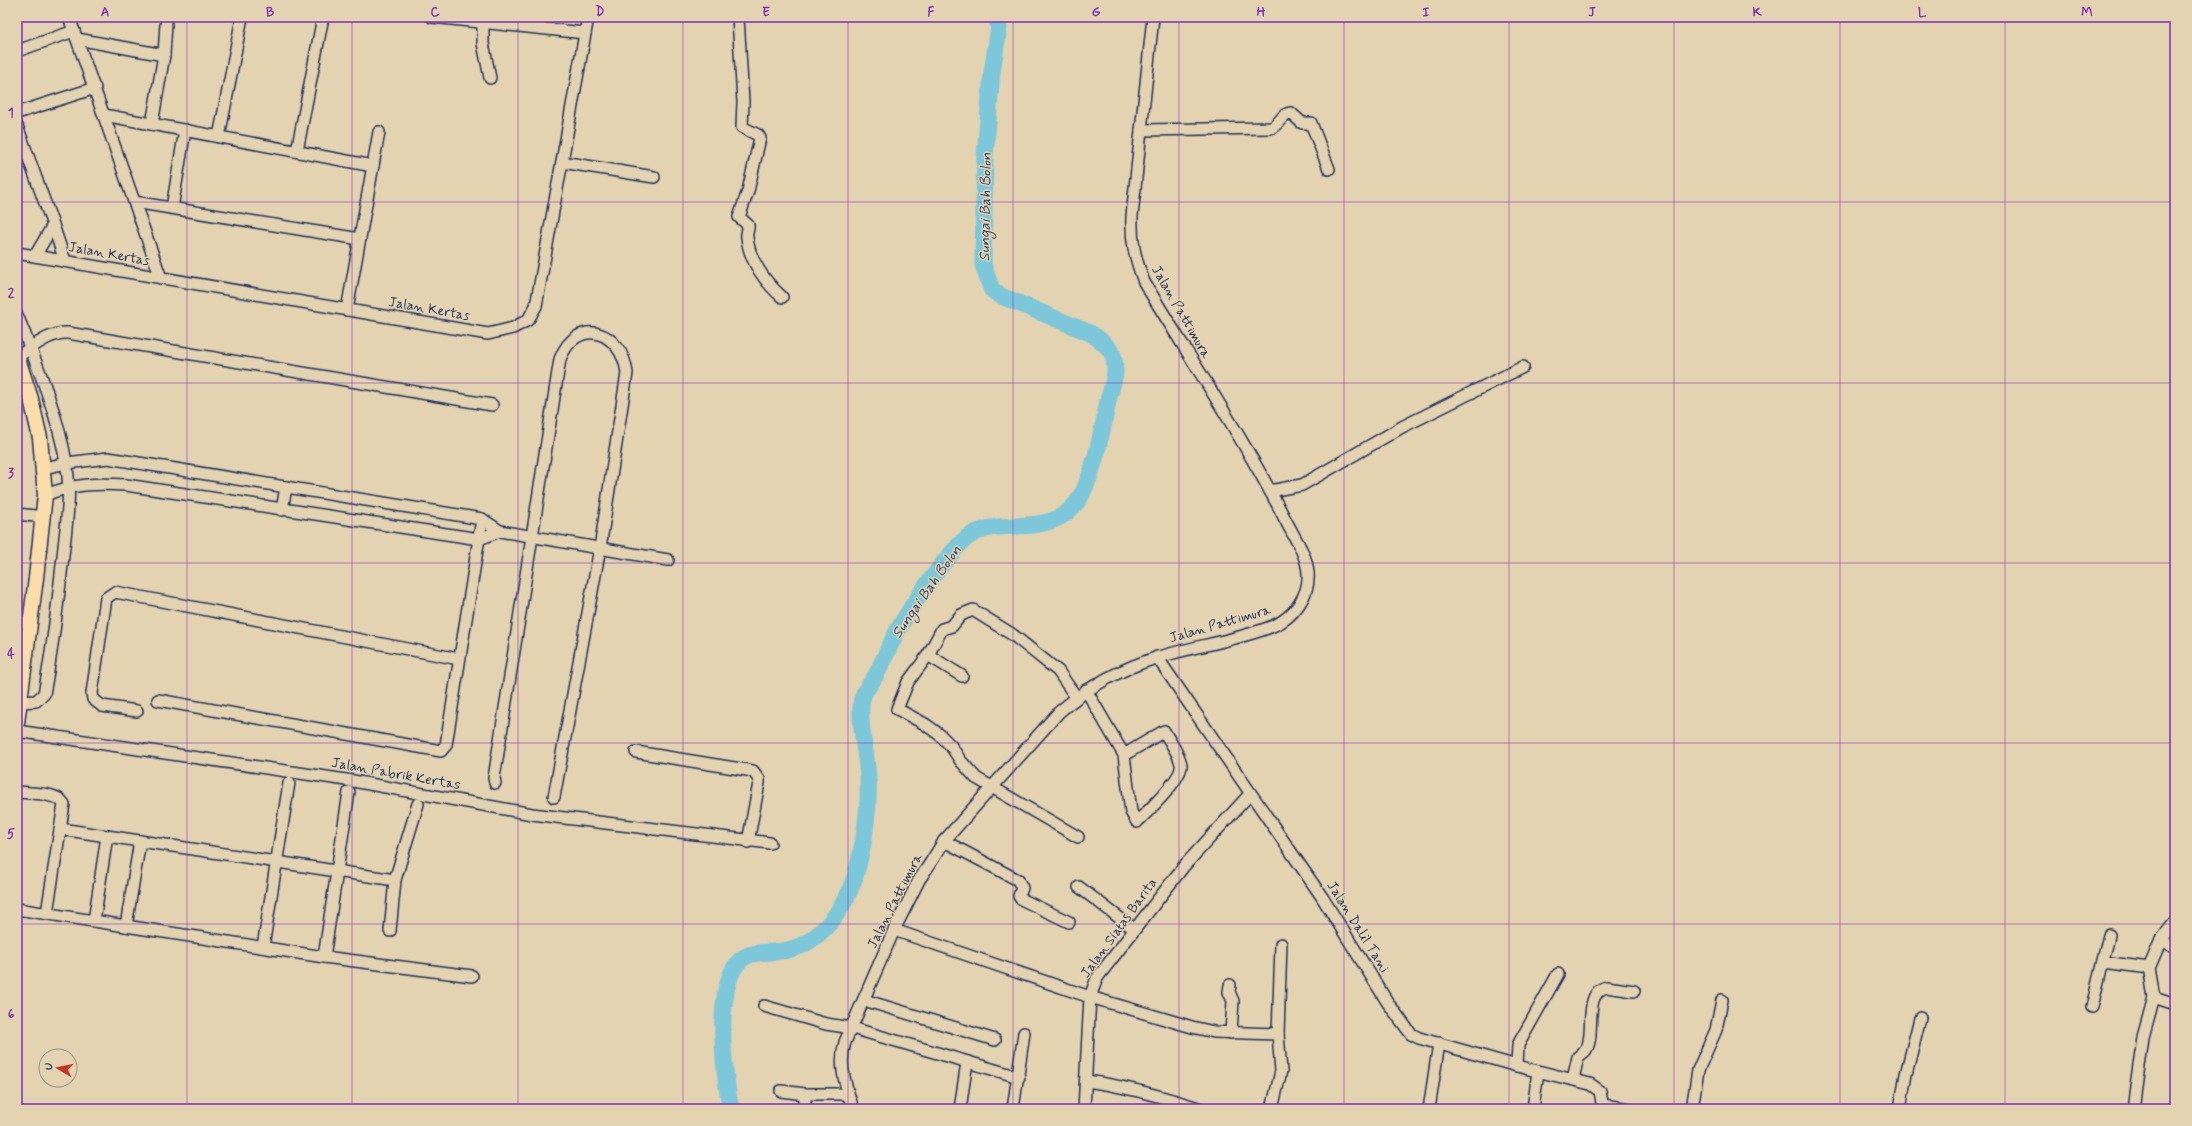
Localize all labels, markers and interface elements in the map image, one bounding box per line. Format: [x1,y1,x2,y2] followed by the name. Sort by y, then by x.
[101,4,109,21] text: A
[266,4,275,21] text: B
[430,4,440,21] text: C
[596,4,605,21] text: D
[762,4,770,21] text: E
[928,4,935,21] text: F
[1092,4,1101,21] text: G
[1257,4,1266,21] text: H
[1423,4,1430,21] text: I
[1588,4,1596,21] text: J
[1752,4,1762,21] text: K
[1918,4,1927,21] text: L
[2081,4,2093,21] text: M
[8,105,14,122] text: 1
[975,152,998,262] water label: Sungai Bah Bolon
[67,238,151,270] street label: Jalan Kertas
[1147,262,1215,362] street label: Jalan Pattimura
[8,285,15,302] text: 2
[387,293,471,325] street label: Jalan Kertas
[8,465,14,482] text: 3
[888,542,967,643] water label: Sungai Bah Bolon
[1167,601,1273,647] street label: Jalan Pattimura
[7,646,15,663] text: 4
[330,754,462,794] street label: Jalan Pabrik Kertas
[7,826,15,843] text: 5
[863,850,927,952] street label: Jalan Pattimura
[1077,874,1161,981] street label: Jalan Siatas Barita
[1323,878,1393,976] street label: Jalan Dalil Tani
[8,1006,15,1023] text: 6
[38,1048,78,1088] north arrow
[42,1062,57,1071] text: U

